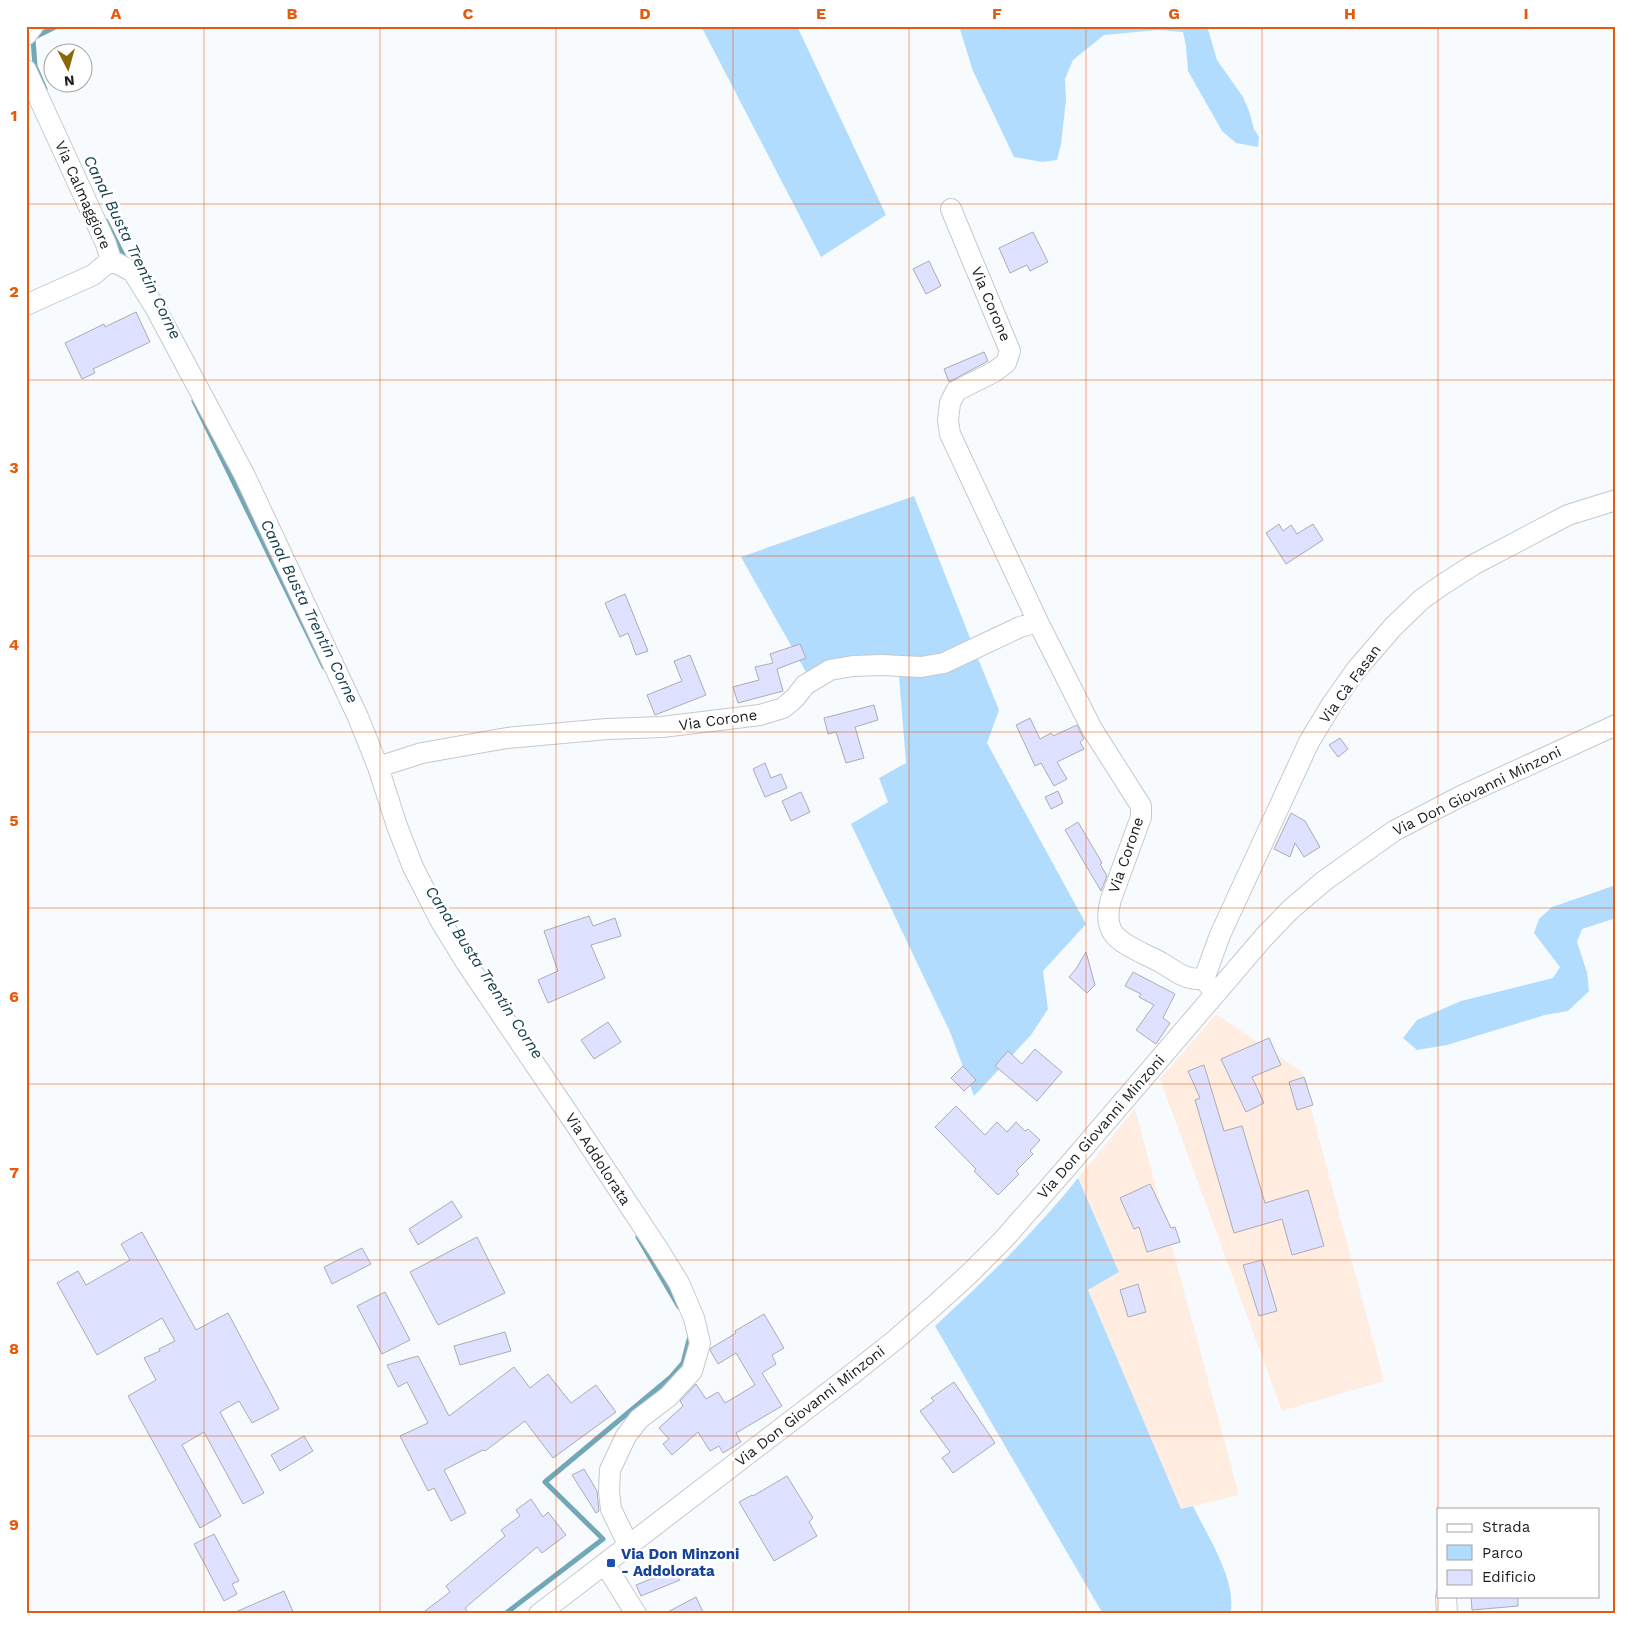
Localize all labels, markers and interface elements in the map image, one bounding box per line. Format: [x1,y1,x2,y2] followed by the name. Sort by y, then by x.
[111,4,122,23] text: A
[287,4,298,23] text: B
[463,4,474,23] text: C
[639,4,651,23] text: D
[816,4,826,23] text: E
[992,4,1002,23] text: F
[1168,4,1180,23] text: G
[1344,4,1356,23] text: H
[1523,4,1529,23] text: I
[42,42,92,92] north arrow
[63,72,75,89] text: N
[11,106,17,125] text: 1
[51,138,115,252] street label: Via Calmaggiore
[80,152,185,342] water label: Canal Busta Trentin Corne
[967,264,1015,344] street label: Via Corone
[9,282,19,301] text: 2
[9,458,19,477] text: 3
[257,516,362,706] water label: Canal Busta Trentin Corne
[9,635,19,654] text: 4
[1315,641,1385,727] street label: Via Cà Fasan
[678,706,758,734] street label: Via Corone
[1390,742,1564,840] street label: Via Don Giovanni Minzoni
[9,811,19,830] text: 5
[1105,815,1147,895] street label: Via Corone
[421,882,548,1062] water label: Canal Busta Trentin Corne
[9,987,19,1006] text: 6
[1034,1051,1168,1203] street label: Via Don Giovanni Minzoni
[561,1109,635,1209] street label: Via Addolorata
[9,1163,19,1182] text: 7
[9,1339,19,1358] text: 8
[732,1342,888,1470] street label: Via Don Giovanni Minzoni
[1437,1508,1600,1598] legend
[9,1515,19,1534] text: 9
[1482,1518,1531,1536] text: Strada
[1482,1544,1523,1562] text: Parco
[621,1545,739,1580] place label: Via Don Minzoni - Addolorata
[605,1557,617,1569] marker: Via Don Minzoni - Addolorata
[1482,1568,1536,1586] text: Edificio

